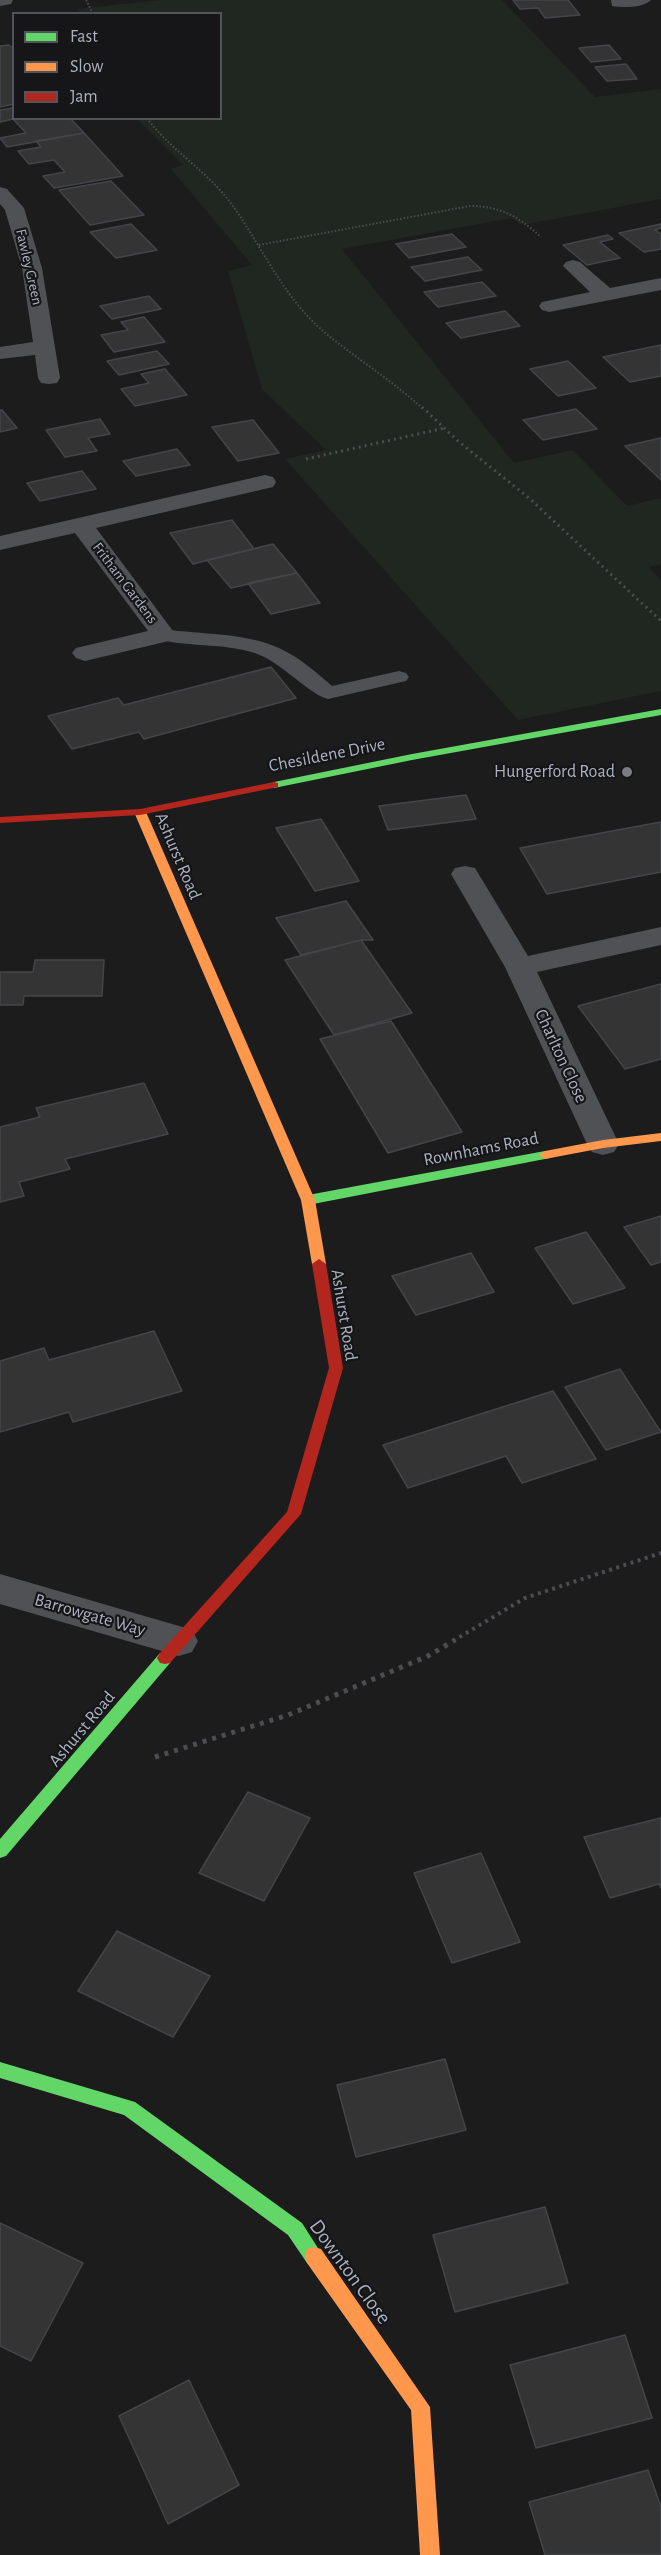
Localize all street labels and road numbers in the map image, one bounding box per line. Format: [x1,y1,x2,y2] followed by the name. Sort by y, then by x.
[12,227,46,307] street label: Fawley Green
[89,539,161,627] street label: Fritham Gardens
[267,733,387,777] street label: Chesildene Drive
[150,809,206,903] street label: Ashurst Road
[530,1006,592,1106] street label: Charlton Close
[422,1127,540,1171] street label: Rownhams Road
[326,1268,362,1362] street label: Ashurst Road
[32,1589,148,1641] street label: Barrowgate Way
[44,1687,120,1771] street label: Ashurst Road
[304,2215,396,2329] street label: Downton Close

